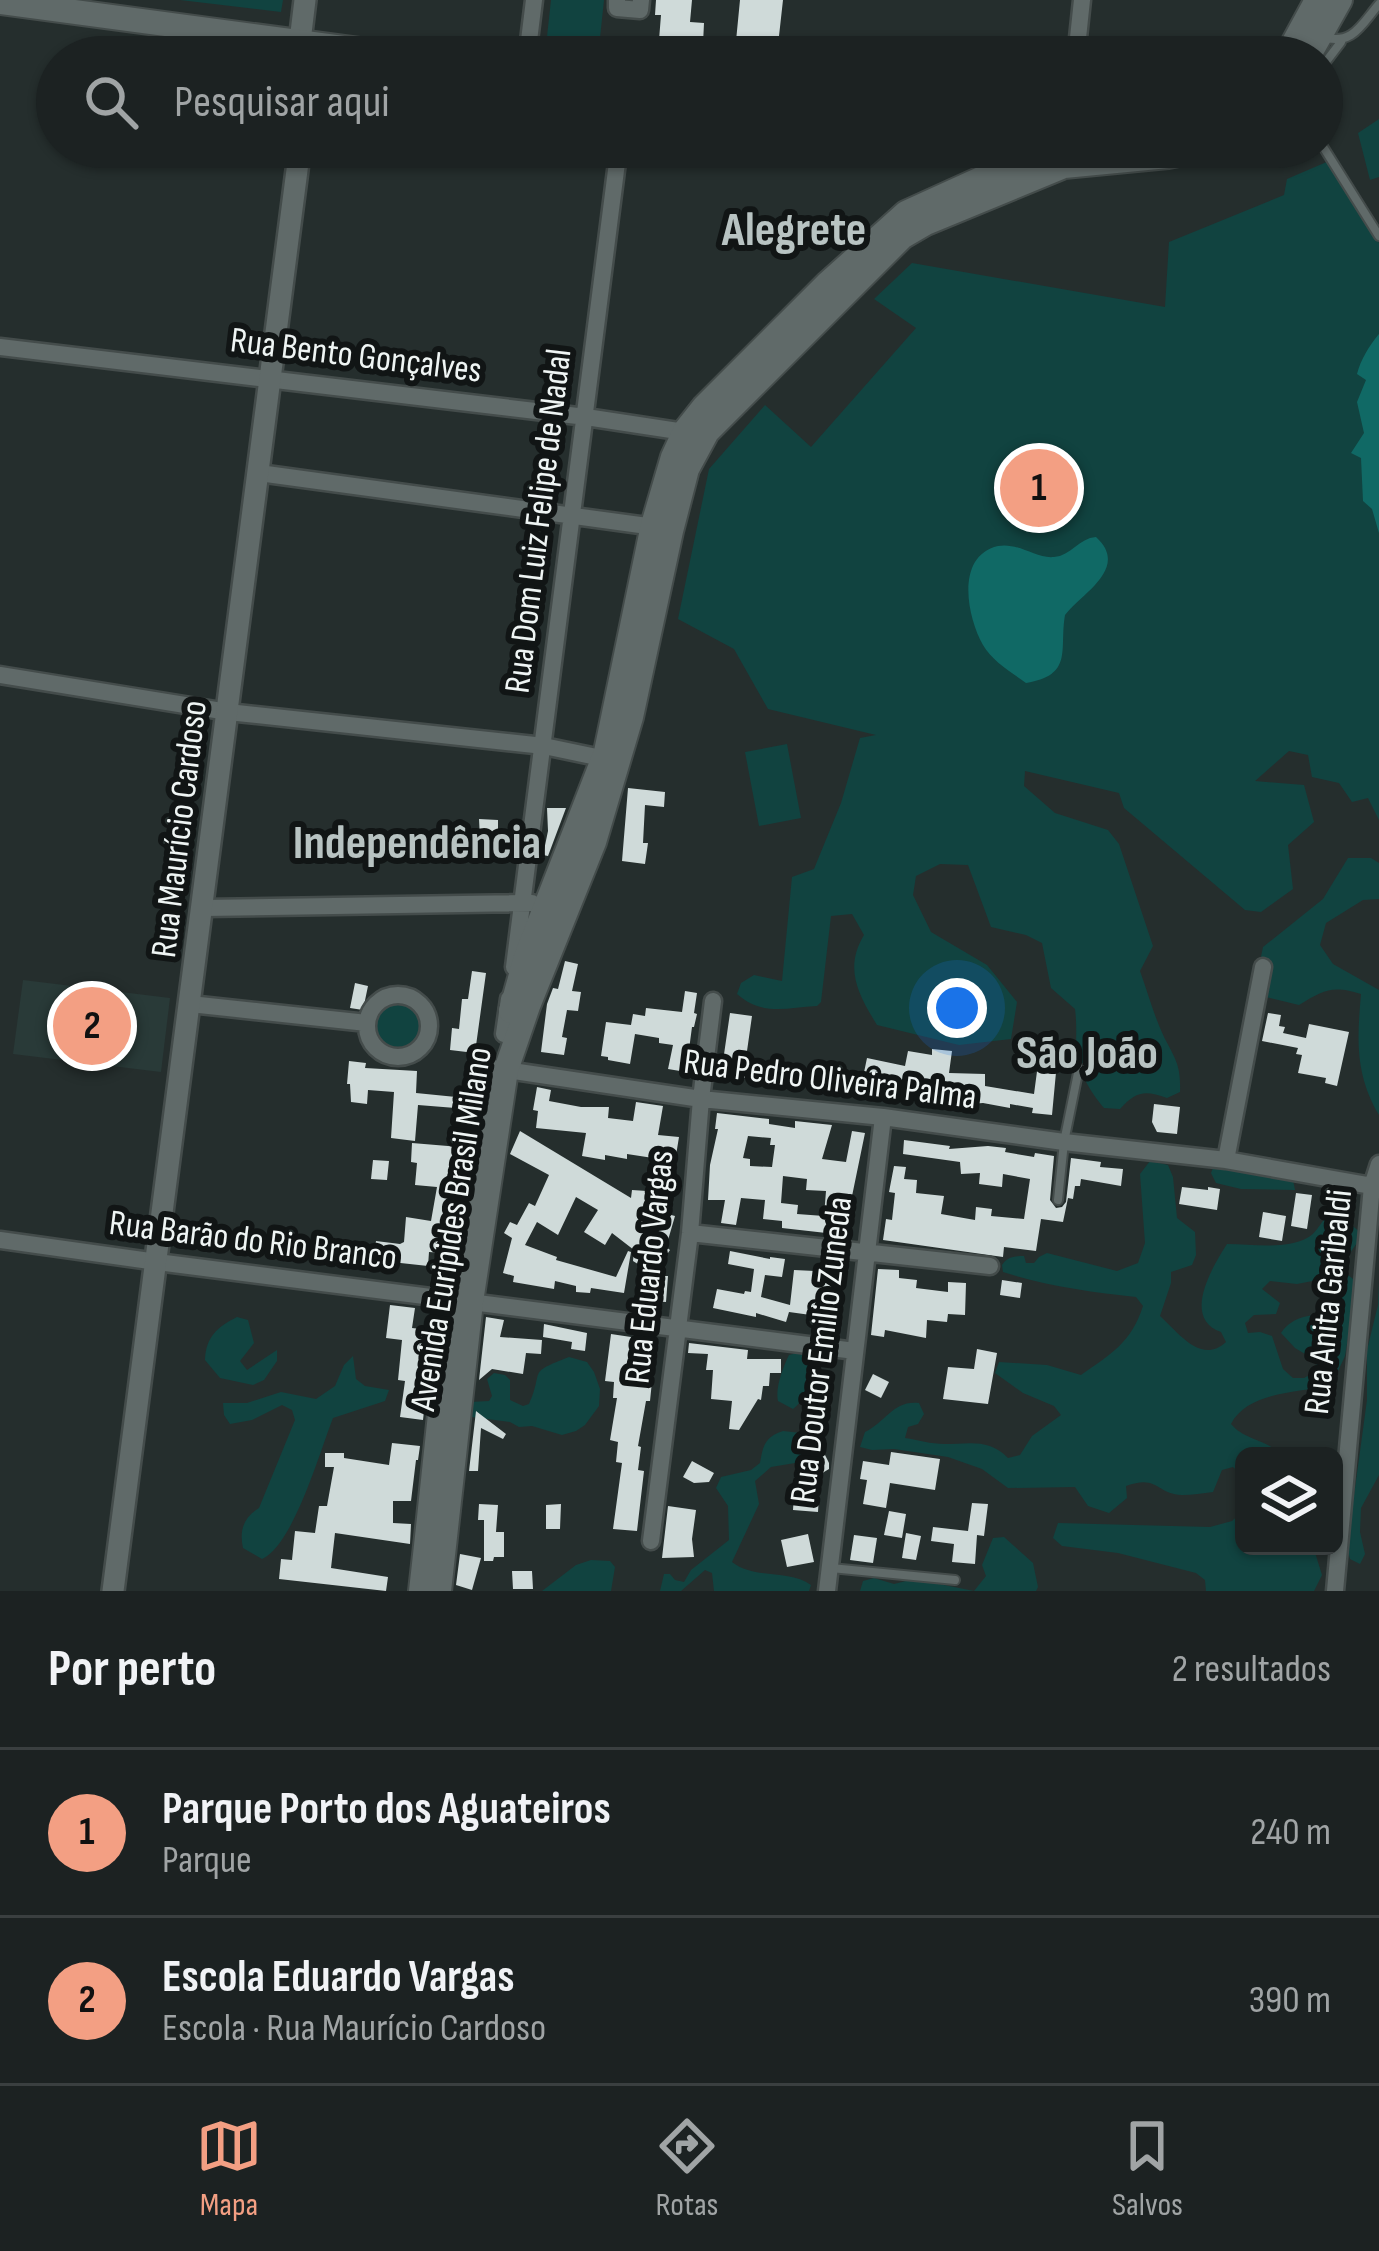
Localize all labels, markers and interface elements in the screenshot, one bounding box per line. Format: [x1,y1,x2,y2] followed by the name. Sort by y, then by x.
[36,36,1343,168] search box
[78,69,144,135] icon: search
[174,75,390,130] text: Pesquisar aqui
[721,202,866,259] district label: Alegrete
[228,319,484,393] street label: Rua Bento Gonçalves
[497,347,581,695] street label: Rua Dom Luiz Felipe de Nadal
[1000,443,1078,533] pin: 1
[143,698,217,960] street label: Rua Maurício Cardoso
[293,815,541,872] district label: Independência
[927,978,987,1038] your location
[53,981,131,1071] pin: 2
[1016,1025,1158,1082] district label: São João
[681,1041,979,1119] street label: Rua Pedro Oliveira Palma
[402,1044,502,1415] street label: Avenida Euripides Brasil Milano
[616,1148,684,1386] street label: Rua Eduardo Vargas
[1296,1188,1362,1416] street label: Rua Anita Garibaldi
[782,1194,862,1506] street label: Rua Doutor Emilio Zuneda
[107,1202,399,1280] street label: Rua Barão do Rio Branco
[1235,1447,1343,1555] map controls
[1235,1447,1343,1555] button: layers
[48,1639,216,1700] text: Por perto
[1172,1646,1331,1693] text: 2 resultados
[162,1782,611,1837] text: Parque Porto dos Aguateiros
[79,1809,95,1856] text: 1
[1250,1809,1331,1856] text: 240 m
[162,1837,252,1884] text: Parque
[162,1950,514,2005] text: Escola Eduardo Vargas
[78,1977,96,2024] text: 2
[1249,1977,1331,2024] text: 390 m
[162,2005,546,2052] text: Escola · Rua Maurício Cardoso
[196,2113,262,2225] tab: Mapa
[654,2113,720,2225] tab: Rotas
[1112,2113,1183,2225] tab: Salvos

